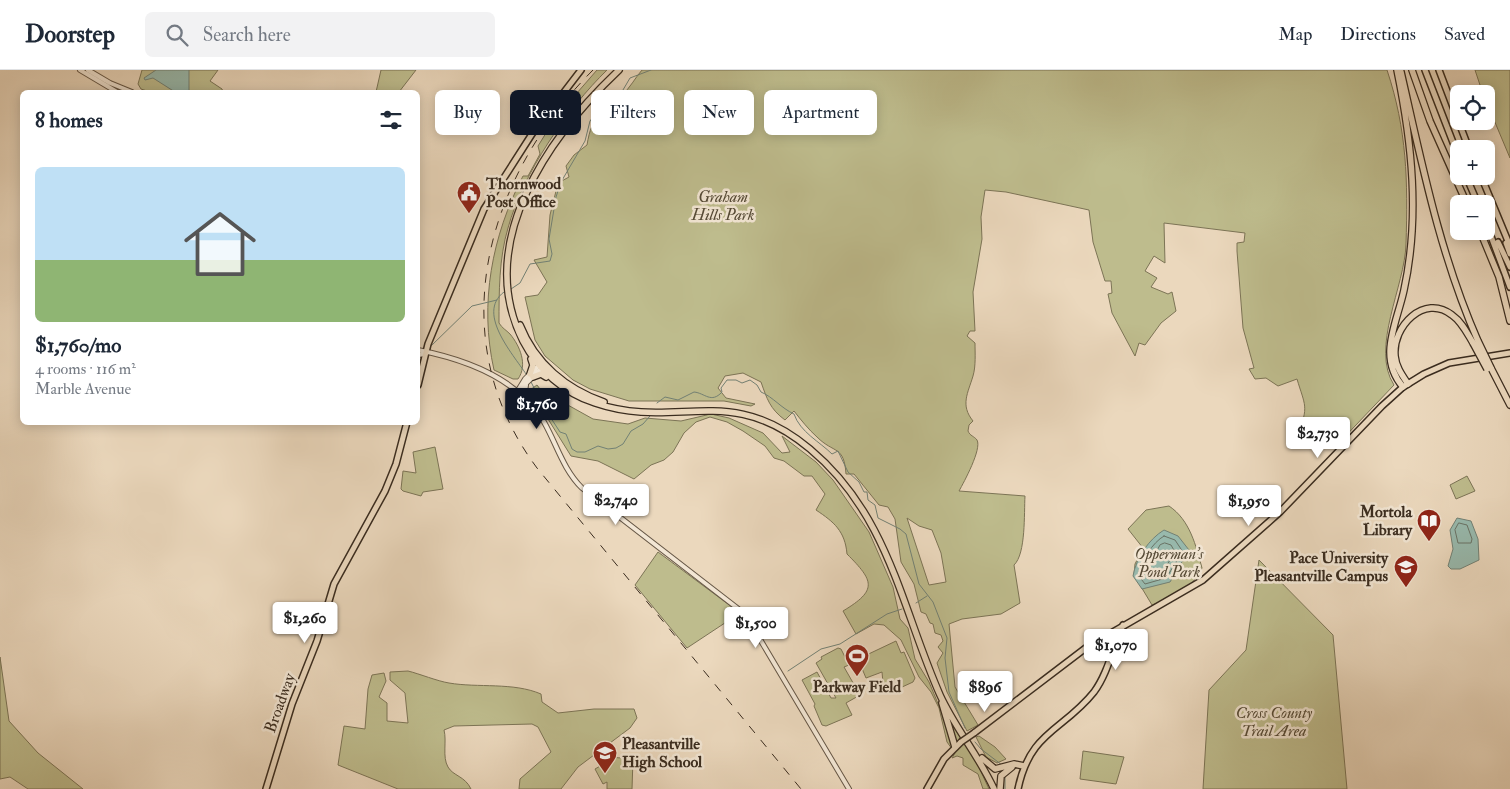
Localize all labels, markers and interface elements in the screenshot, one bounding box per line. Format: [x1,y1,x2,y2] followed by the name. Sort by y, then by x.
[145,12,495,57] search box
[25,19,115,50] text: Doorstep
[163,21,191,49] icon: search
[203,23,291,47] text: Search here
[1279,23,1312,46] text: Map
[1340,23,1416,46] text: Directions
[1444,23,1485,46] text: Saved
[1450,85,1495,240] map controls
[1450,85,1495,130] button: locate
[435,90,500,135] chip: Buy
[510,90,581,135] chip: Rent
[591,90,674,135] chip: Filters
[684,90,754,135] chip: New
[764,90,877,135] chip: Apartment
[377,106,405,134] icon: filters
[35,107,103,134] text: 8 homes
[1450,140,1495,185] button: +
[485,174,561,212] place label: Thornwood Post Office
[456,180,482,214] public building icon: Thornwood Post Office
[691,187,755,225] park label: Graham Hills Park
[1450,195,1495,240] button: −
[175,199,265,289] icon: home
[35,332,121,359] text: $1,760/mo
[35,359,136,379] text: 4 rooms · 116 m²
[35,379,131,399] text: Marble Avenue
[496,388,578,430] pin: $1,760
[516,394,558,414] text: $1,760
[1277,416,1359,459] pin: $2,730
[1297,423,1339,443] text: $2,730
[575,484,657,526] pin: $2,740
[1208,484,1290,527] pin: $1,950
[594,490,638,510] text: $2,740
[1228,491,1270,511] text: $1,950
[1359,502,1413,541] place label: Mortola Library
[1416,508,1442,542] library icon: Mortola Library
[1135,544,1204,582] park label: Opperman's Pond Park
[1254,548,1389,587] place label: Pace University Pleasantville Campus
[1393,554,1419,588] school or university icon: Pace University Pleasantville Campus
[264,602,346,644] pin: $1,260
[715,606,797,649] pin: $1,500
[284,608,326,628] text: $1,260
[735,613,777,633] text: $1,500
[1075,628,1157,671] pin: $1,070
[1095,635,1137,655] text: $1,070
[844,643,870,677] sports icon: Parkway Field
[260,670,300,735] street label: Broadway
[955,670,1015,713] pin: $896
[813,677,901,698] place label: Parkway Field
[969,677,1001,697] text: $896
[1236,703,1313,741] park label: Cross County Trail Area
[622,734,703,773] place label: Pleasantville High School
[592,740,618,774] school or university icon: Pleasantville High School

